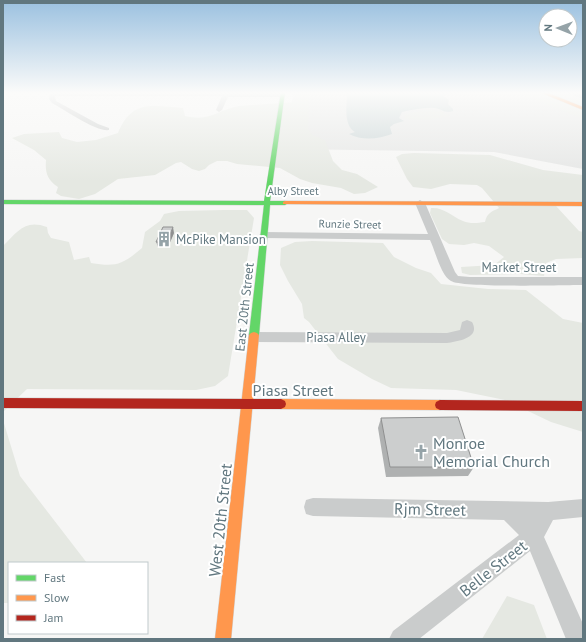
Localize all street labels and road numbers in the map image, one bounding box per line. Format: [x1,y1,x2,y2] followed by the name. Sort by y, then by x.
[267,184,319,198] street label: Alby Street
[318,216,382,232] street label: Runzie Street
[482,259,557,276] street label: Market Street
[231,261,258,352] street label: East 20th Street
[306,329,366,346] street label: Piasa Alley
[253,380,334,400] street label: Piasa Street
[204,462,236,578] street label: West 20th Street
[394,498,467,520] street label: Rjm Street
[455,535,531,601] street label: Belle Street

